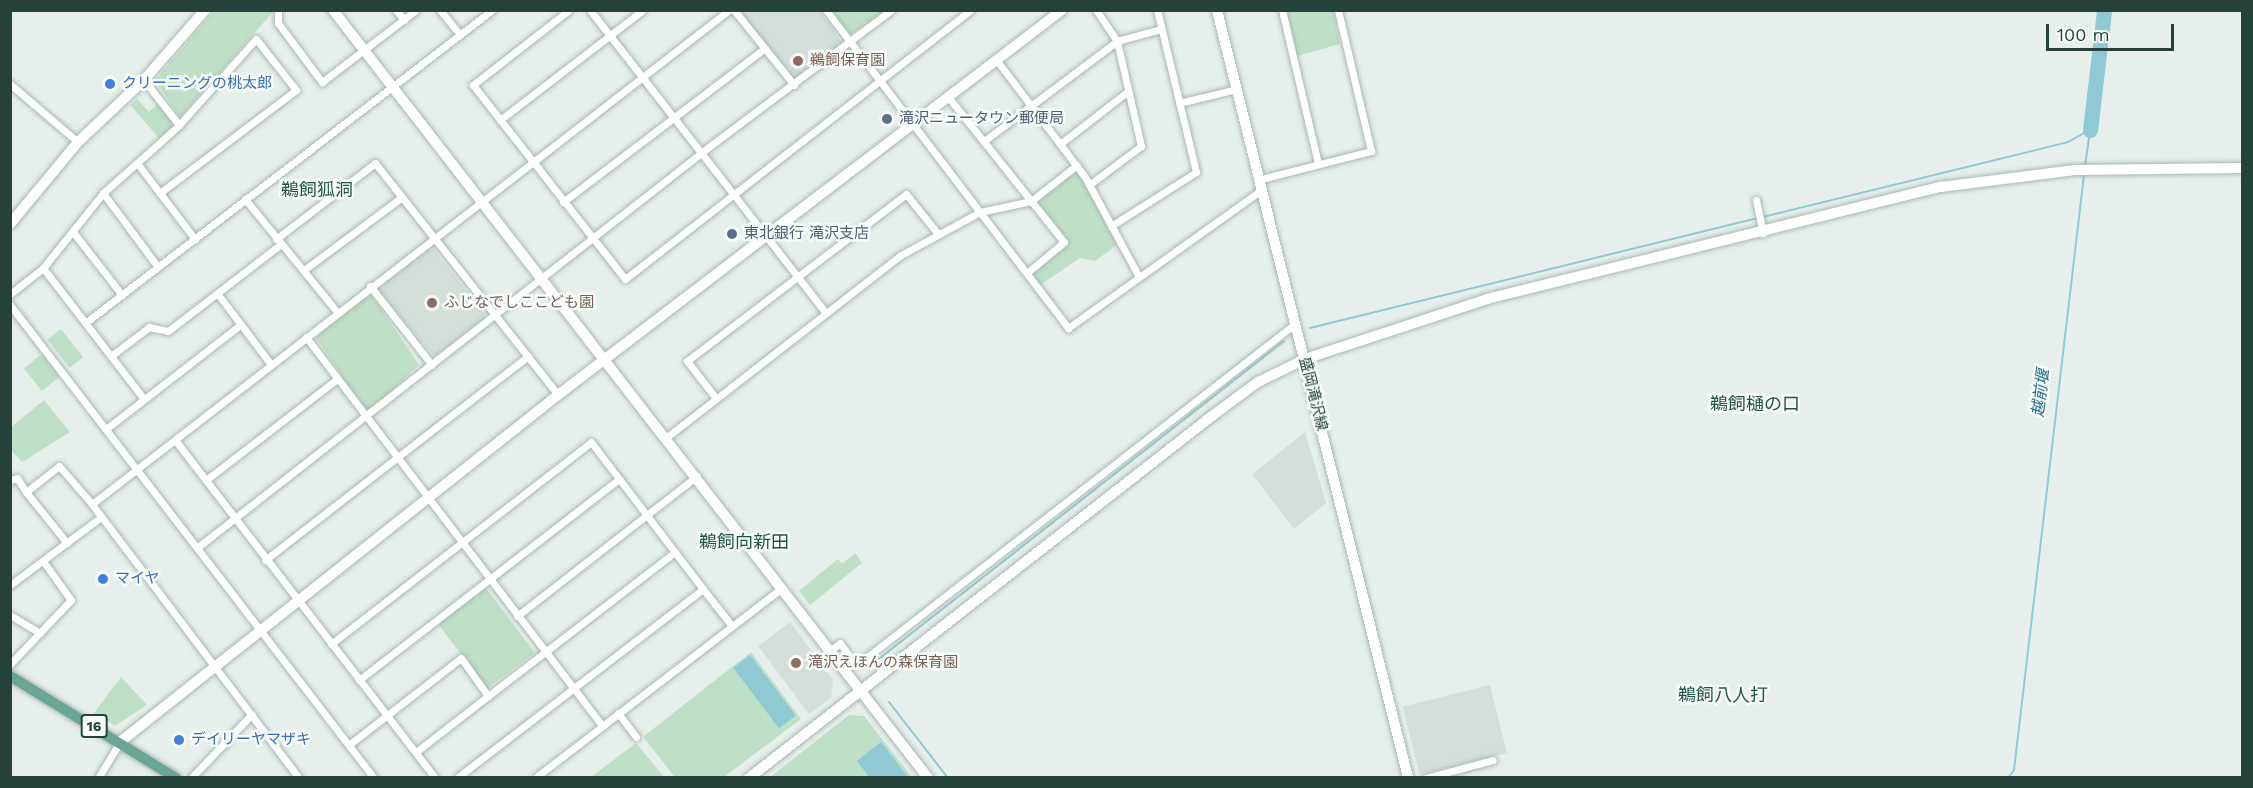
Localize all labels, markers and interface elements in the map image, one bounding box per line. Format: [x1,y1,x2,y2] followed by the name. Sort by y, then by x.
[2049,12,2176,50] scale bar
[2057,24,2110,45] text: 100 m
[810,52,885,70] place label: 鵜飼保育園
[791,54,805,68] marker: 鵜飼保育園
[122,75,272,93] place label: クリーニングの桃太郎
[103,77,117,91] marker: クリーニングの桃太郎
[899,110,1064,128] place label: 滝沢ニュータウン郵便局
[880,112,894,126] marker: 滝沢ニュータウン郵便局
[281,179,353,201] district label: 鵜飼狐洞
[744,225,869,243] place label: 東北銀行 滝沢支店
[725,227,739,241] marker: 東北銀行 滝沢支店
[444,294,594,312] place label: ふじなでしここども園
[425,296,439,310] marker: ふじなでしここども園
[1295,355,1331,433] street label: 盛岡滝沢線
[2029,368,2053,418] water label: 越前堰
[1710,393,1800,415] district label: 鵜飼樋の口
[699,531,789,553] district label: 鵜飼向新田
[115,570,160,588] place label: マイヤ
[96,572,110,586] marker: マイヤ
[808,654,958,672] place label: 滝沢えほんの森保育園
[789,656,803,670] marker: 滝沢えほんの森保育園
[1678,684,1768,706] district label: 鵜飼八人打
[80,715,107,737] road number: 16
[191,731,311,749] place label: デイリーヤマザキ
[172,733,186,747] marker: デイリーヤマザキ

